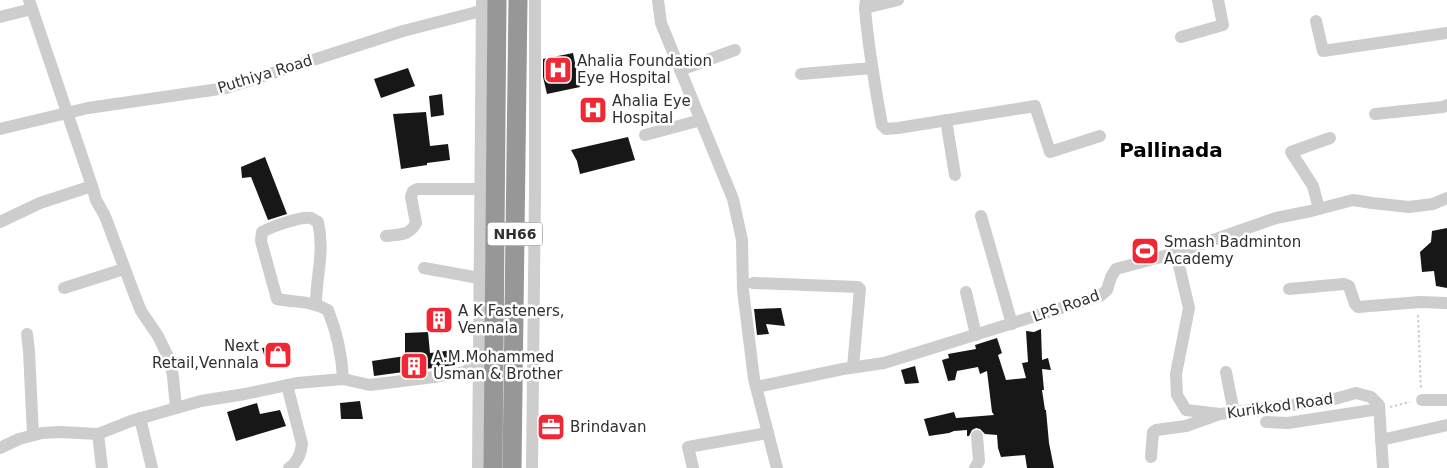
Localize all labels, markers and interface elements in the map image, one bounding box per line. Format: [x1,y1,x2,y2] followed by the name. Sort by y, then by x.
[215,51,315,97] street label: Puthiya Road
[577,52,712,87] place label: Ahalia Foundation Eye Hospital
[543,55,573,85] hospital icon: Ahalia Foundation Eye Hospital
[612,92,691,127] place label: Ahalia Eye Hospital
[578,95,608,125] hospital icon: Ahalia Eye Hospital
[1119,138,1223,162] district label: Pallinada
[488,222,542,245] road number: NH66
[1164,233,1301,268] place label: Smash Badminton Academy
[1130,236,1160,266] sports icon: Smash Badminton Academy
[1030,286,1102,326] street label: LPS Road
[458,302,565,337] place label: A K Fasteners, Vennala
[424,305,454,335] building icon: A K Fasteners, Vennala
[152,337,259,372] place label: Next Retail,Vennala
[263,340,293,370] shop icon: Next Retail,Vennala
[433,348,563,383] place label: A.M.Mohammed Usman & Brother
[399,351,429,381] building icon: A.M.Mohammed Usman & Brother
[1226,390,1334,422] street label: Kurikkod Road
[536,412,566,442] office icon: Brindavan
[570,418,646,436] place label: Brindavan

